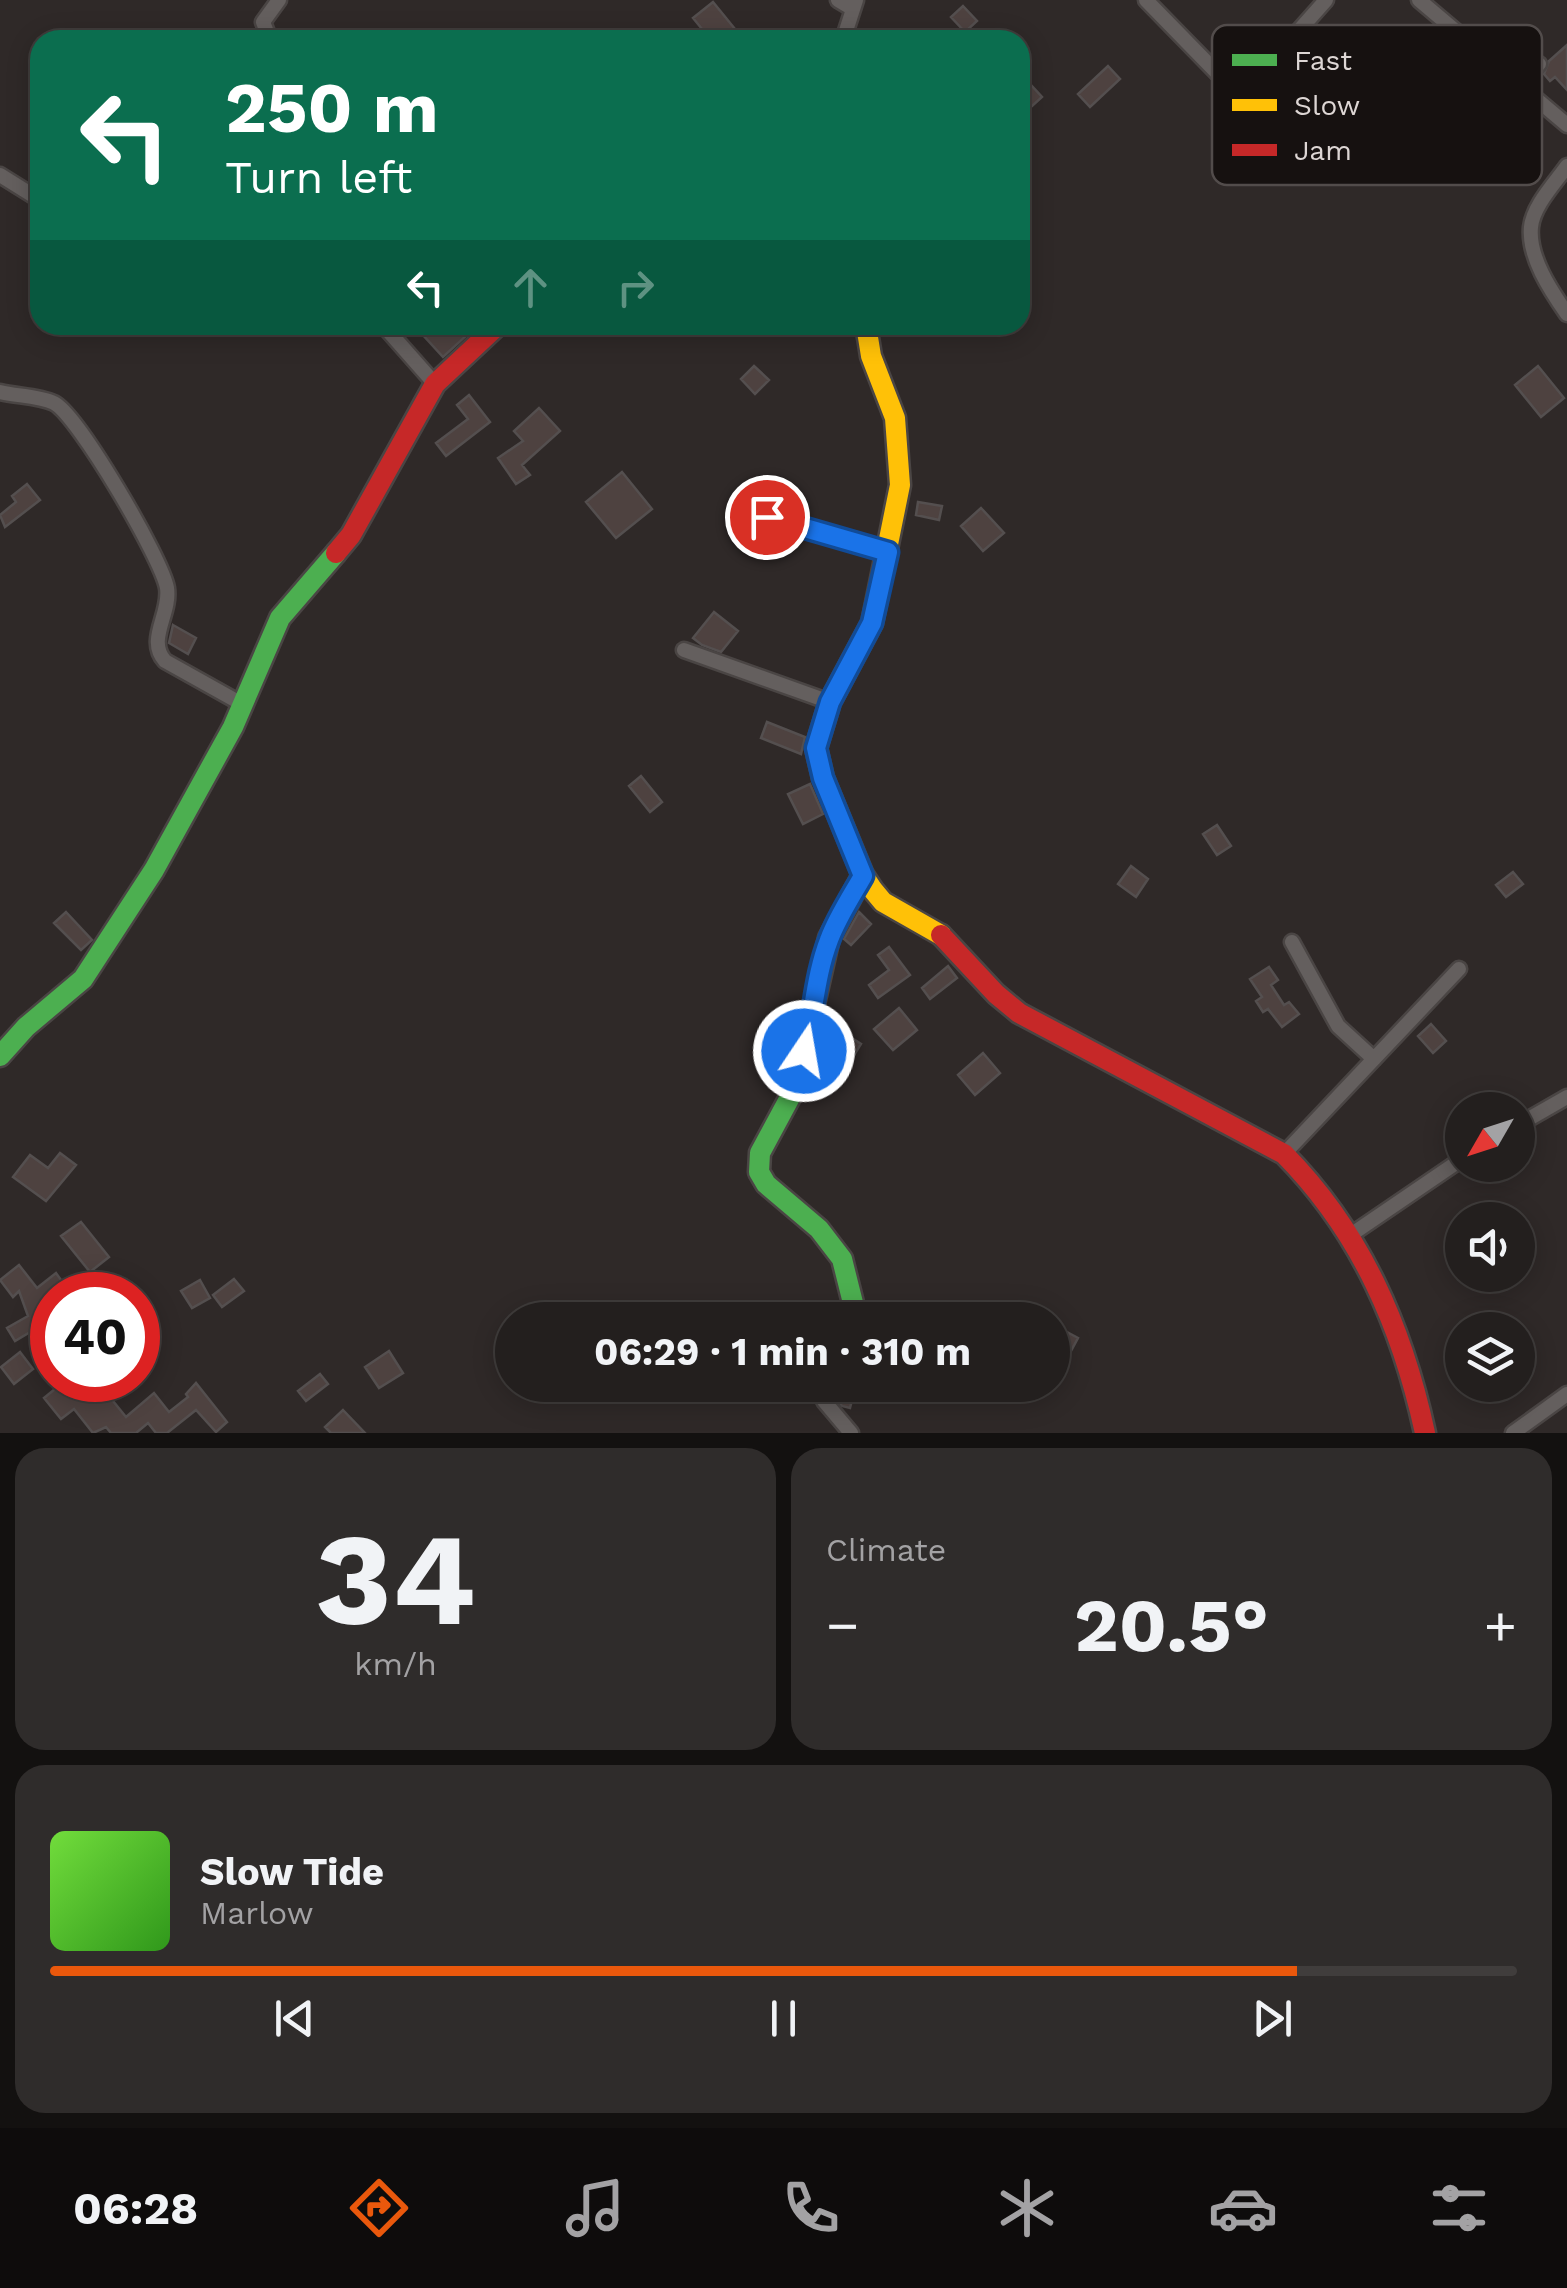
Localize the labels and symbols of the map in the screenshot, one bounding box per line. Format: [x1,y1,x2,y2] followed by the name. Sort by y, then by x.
[1212,25,1542,185] legend
[1294,44,1352,77] text: Fast
[1294,89,1360,122] text: Slow
[1294,134,1352,167] text: Jam
[725,475,810,560] pin
[752,999,856,1103] position arrow
[1445,1092,1535,1182] north arrow
[30,1272,160,1402] speed limit sign: 40

